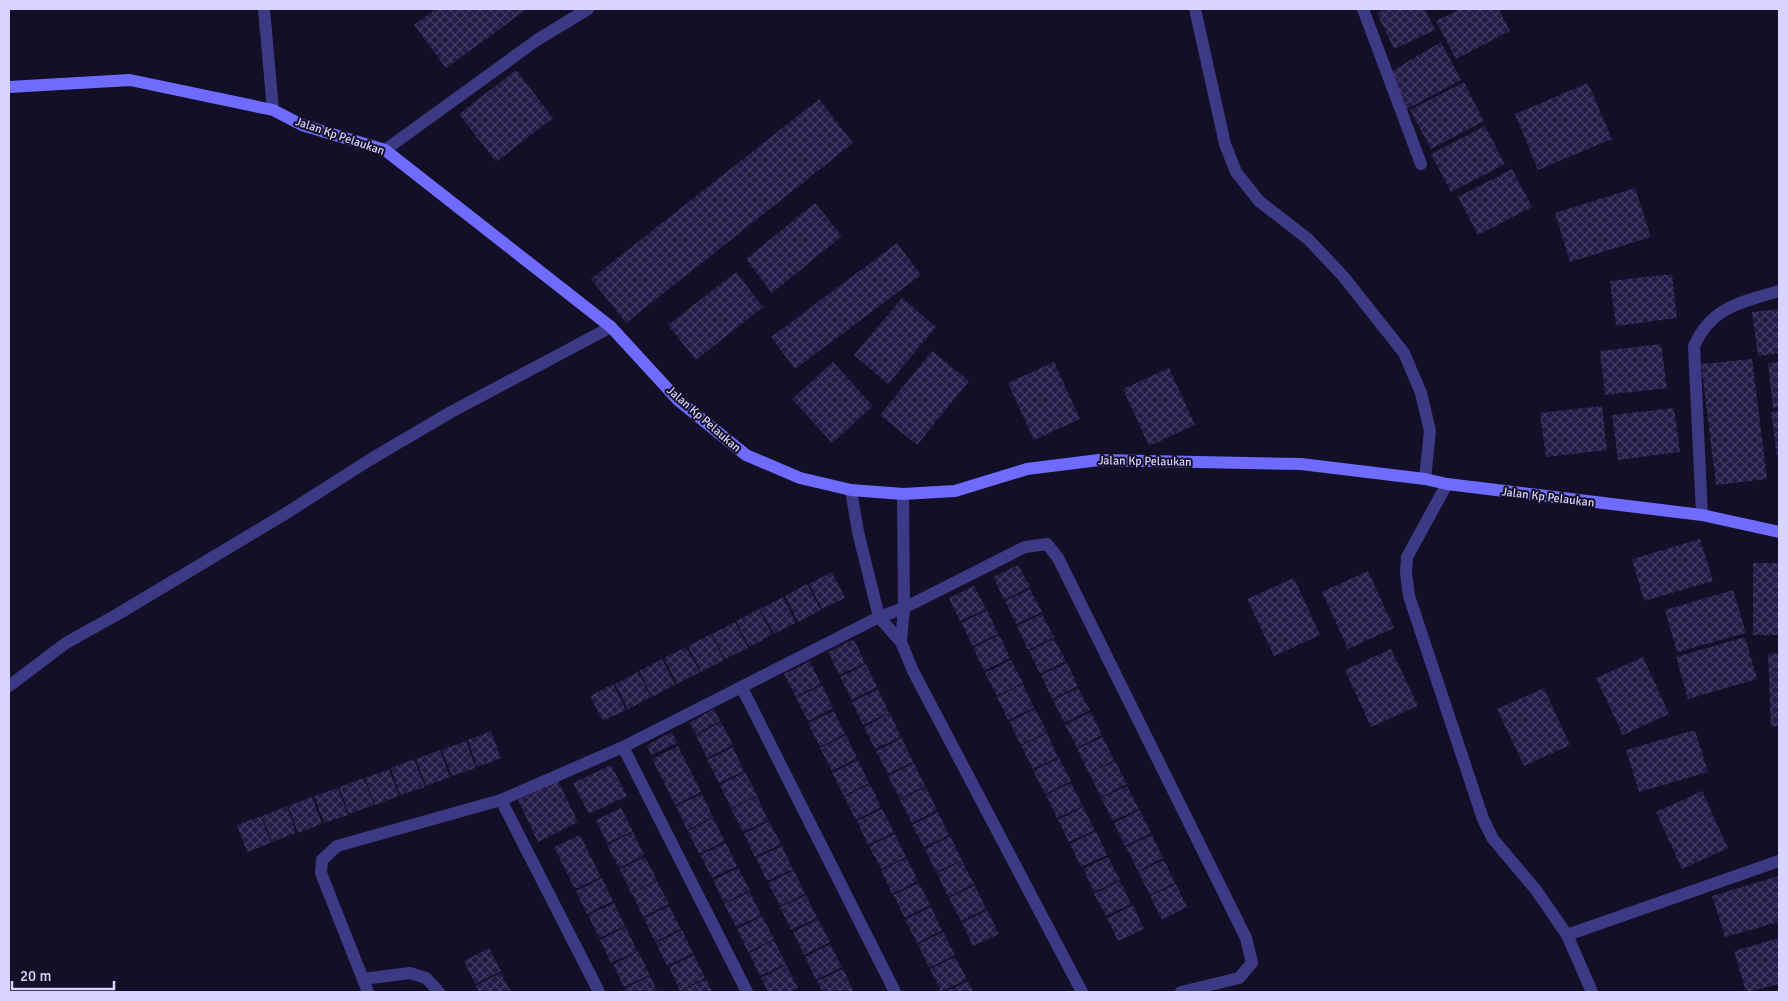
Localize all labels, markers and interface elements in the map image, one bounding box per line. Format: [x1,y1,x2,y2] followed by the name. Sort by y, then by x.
[293,114,386,159] street label: Jalan Kp Pelaukan
[663,383,744,456] street label: Jalan Kp Pelaukan
[1098,453,1192,470] street label: Jalan Kp Pelaukan
[1501,484,1595,511] street label: Jalan Kp Pelaukan
[12,958,115,990] scale bar
[20,967,51,985] text: 20 m

